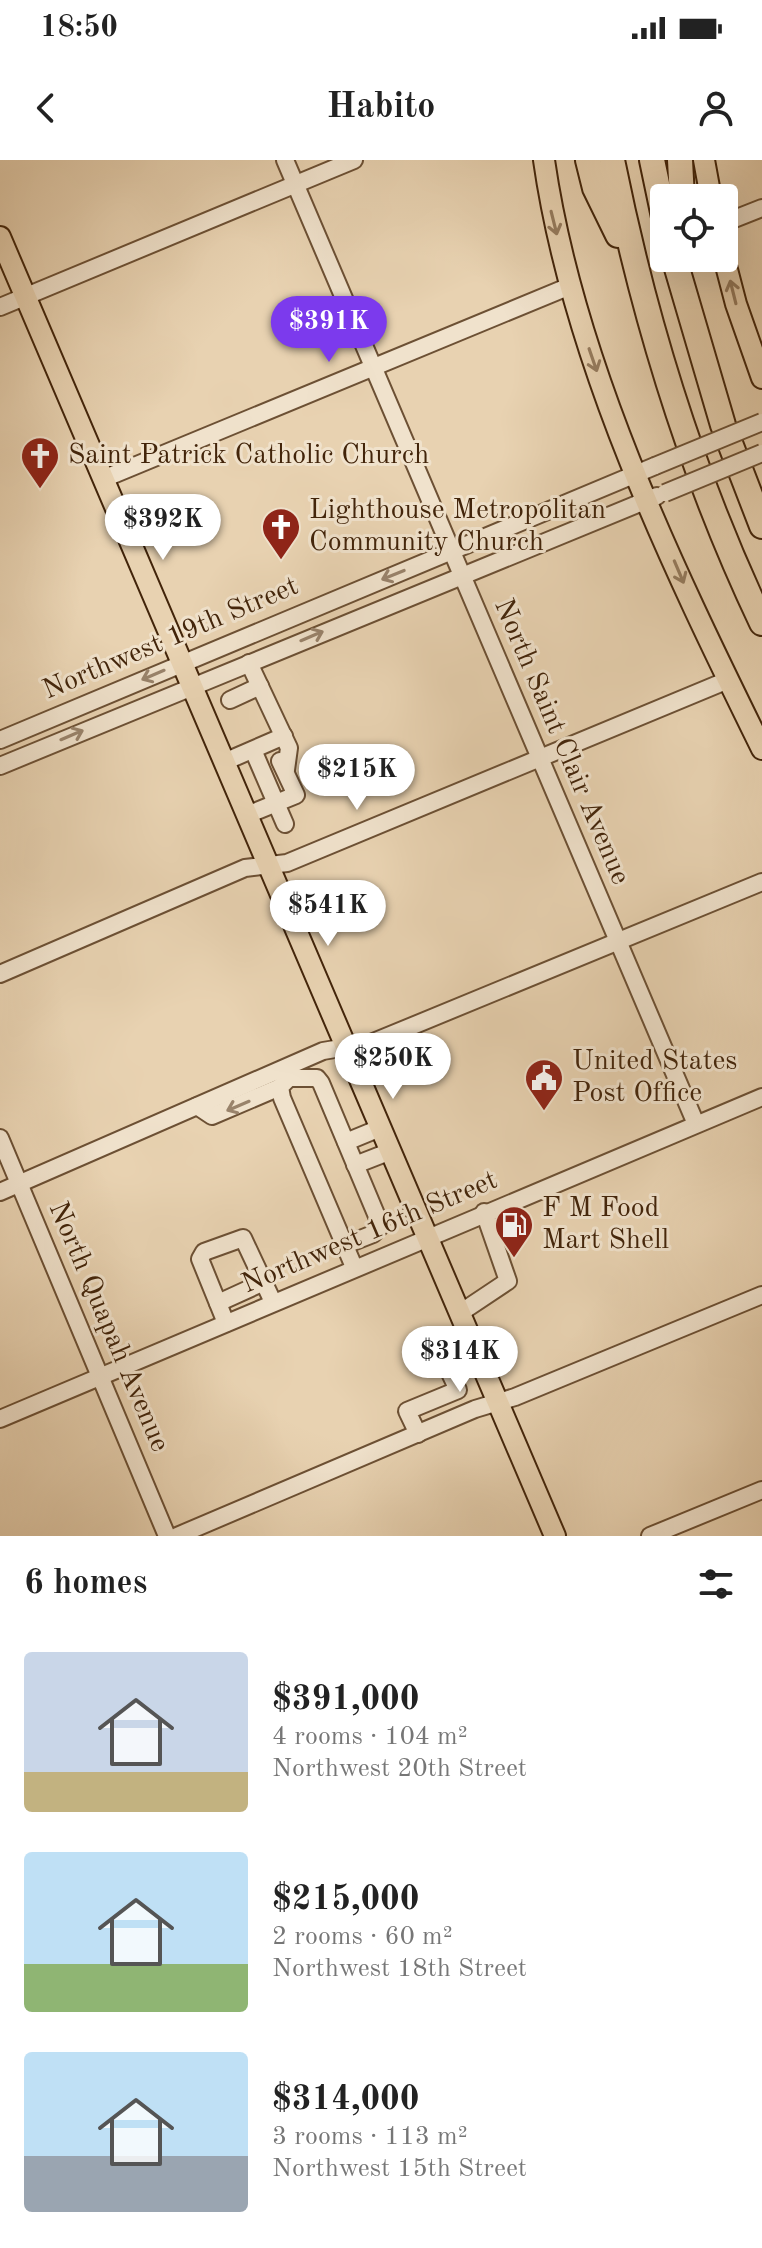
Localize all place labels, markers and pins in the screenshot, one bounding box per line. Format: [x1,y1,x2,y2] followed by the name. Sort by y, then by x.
[273,296,385,364] pin: $391K
[19,435,61,490] church icon: Saint Patrick Catholic Church
[68,442,429,470] place label: Saint Patrick Catholic Church
[107,494,219,562] pin: $392K
[309,497,606,557] place label: Lighthouse Metropolitan Community Church
[260,506,302,561] church icon: Lighthouse Metropolitan Community Church
[301,744,413,812] pin: $215K
[272,880,384,948] pin: $541K
[337,1033,449,1101] pin: $250K
[572,1048,737,1108] place label: United States Post Office
[523,1057,565,1112] public building icon: United States Post Office
[542,1195,669,1255] place label: F M Food Mart Shell
[493,1204,535,1259] fuel station icon: F M Food Mart Shell
[404,1326,516,1394] pin: $314K

